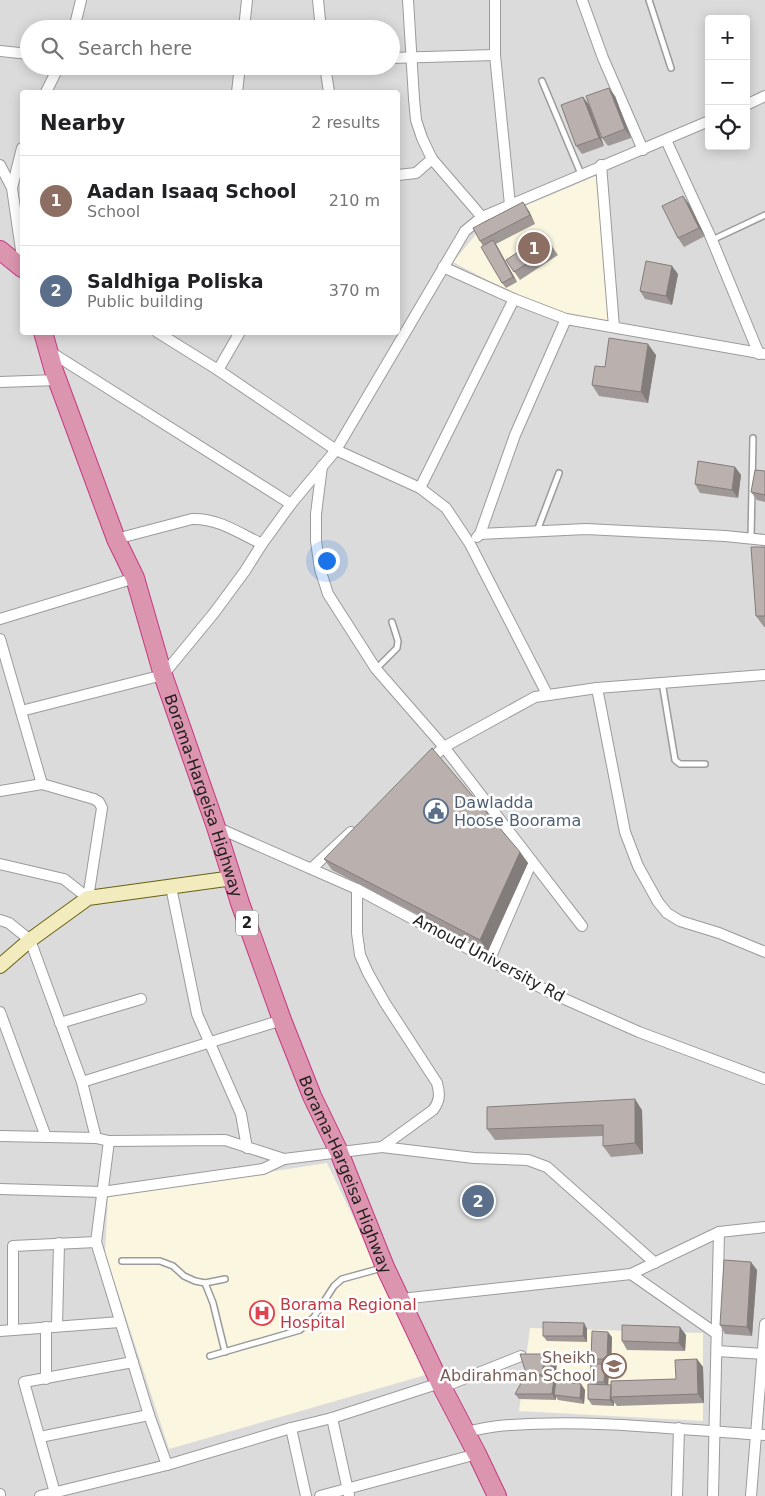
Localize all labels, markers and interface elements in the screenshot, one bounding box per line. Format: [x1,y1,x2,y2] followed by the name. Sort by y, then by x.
[705,15,750,150] map controls
[705,15,750,60] button: +
[20,20,400,75] search box
[38,34,66,62] icon: search
[78,37,192,59] text: Search here
[705,60,750,105] button: −
[705,105,750,150] button: locate
[40,111,125,135] text: Nearby
[311,113,380,132] text: 2 results
[87,180,296,202] text: Aadan Isaaq School
[50,191,62,210] text: 1
[329,191,380,210] text: 210 m
[87,202,140,221] text: School
[518,229,550,267] pin: 1
[87,270,263,292] text: Saldhiga Poliska
[50,281,62,300] text: 2
[329,281,380,300] text: 370 m
[87,292,204,311] text: Public building
[314,548,340,574] your location
[161,691,247,899] street label: Borama-Hargeisa Highway
[454,793,581,830] place label: Dawladda Hoose Boorama
[423,798,449,824] public building icon: Dawladda Hoose Boorama
[236,910,258,936] road number: 2
[410,910,568,1006] street label: Amoud University Rd
[295,1073,396,1277] street label: Borama-Hargeisa Highway
[462,1182,494,1220] pin: 2
[280,1295,417,1332] place label: Borama Regional Hospital
[249,1300,275,1326] hospital icon: Borama Regional Hospital
[440,1348,596,1385] place label: Sheikh Abdirahman School
[601,1353,627,1379] school or university icon: Sheikh Abdirahman School

